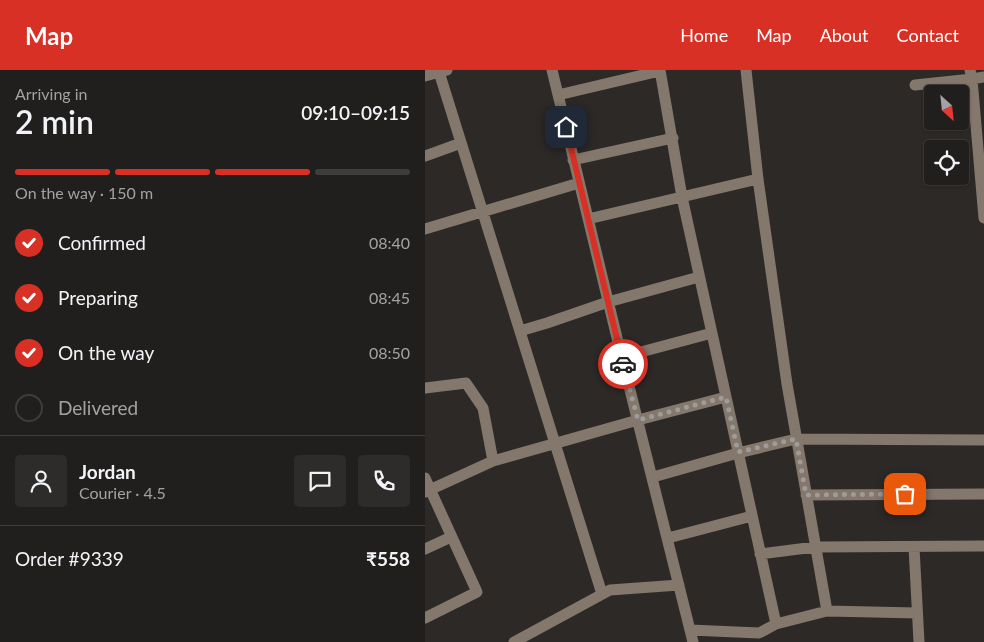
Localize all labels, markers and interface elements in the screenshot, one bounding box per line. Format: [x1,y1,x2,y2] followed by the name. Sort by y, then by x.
[25,21,73,50] text: Map
[680,24,728,46] text: Home
[756,24,792,46] text: Map
[820,24,869,46] text: About
[897,24,959,46] text: Contact
[15,84,88,103] text: Arriving in
[924,85,969,130] north arrow
[924,85,969,185] map controls
[301,101,410,124] text: 09:10–09:15
[15,102,94,141] text: 2 min
[545,106,587,148] pin
[552,113,580,141] icon: home
[924,140,969,185] button: locate
[15,183,153,202] text: On the way · 150 m
[15,229,43,257] icon: check
[58,231,146,254] text: Confirmed
[369,233,410,252] text: 08:40
[15,284,43,312] icon: check
[58,286,138,309] text: Preparing
[369,288,410,307] text: 08:45
[15,339,43,367] icon: check
[598,339,648,389] courier
[58,341,154,364] text: On the way
[369,343,410,362] text: 08:50
[609,350,637,378] icon: car
[58,396,138,419] text: Delivered
[15,455,67,507] button: person
[294,455,346,507] button: chat
[358,455,410,507] button: phone
[79,460,136,483] text: Jordan
[884,473,926,515] pin
[891,480,919,508] icon: bag
[79,483,166,502] text: Courier · 4.5
[15,547,124,570] text: Order #9339
[366,547,410,570] text: ₹558

